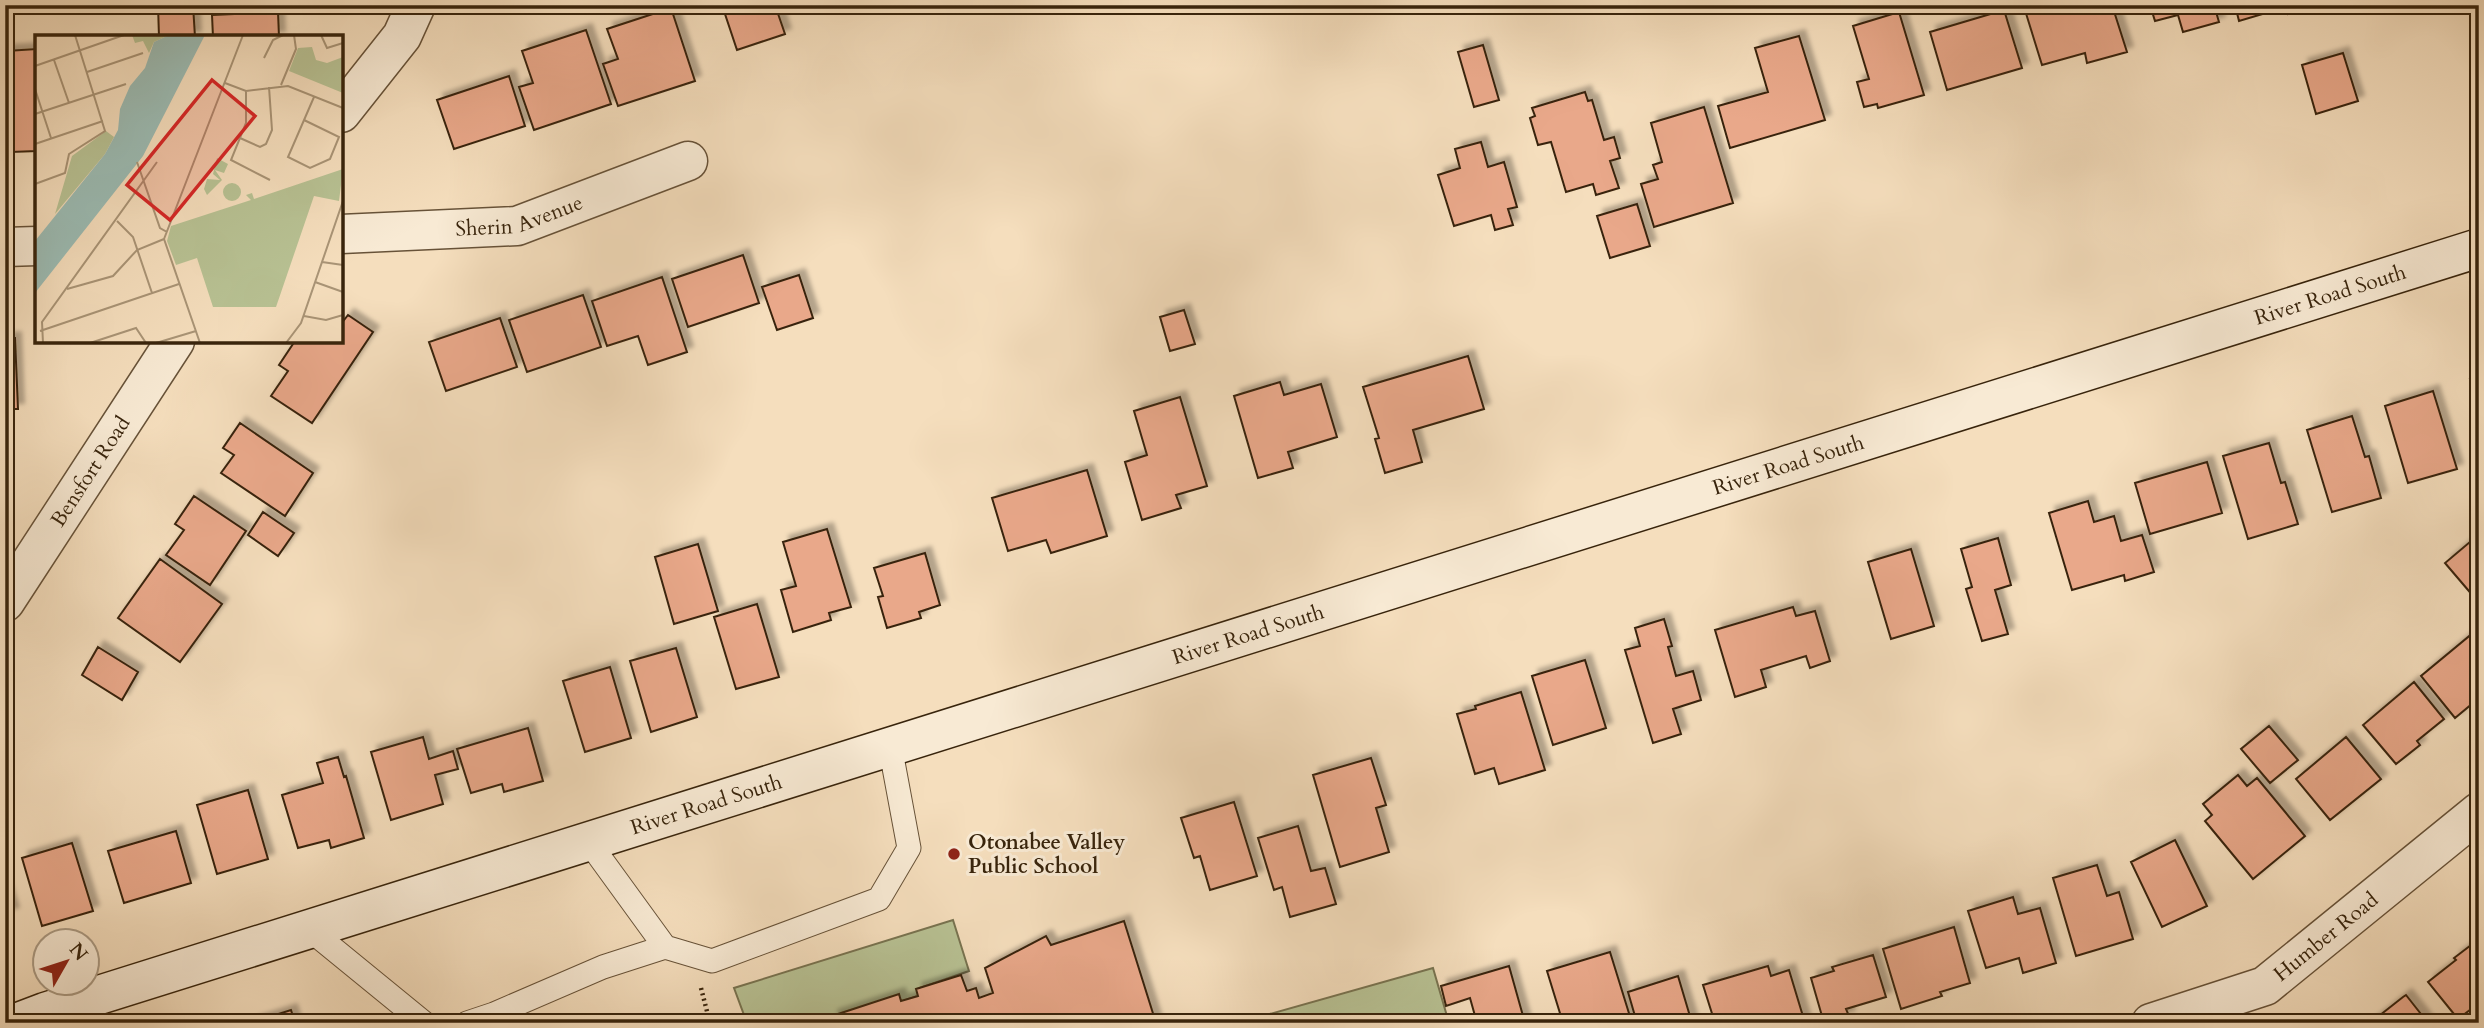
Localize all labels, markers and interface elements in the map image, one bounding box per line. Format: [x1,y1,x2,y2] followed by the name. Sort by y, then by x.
[35,35,343,343] inset map
[455,188,587,244] street label: Sherin Avenue
[2251,258,2410,333] street label: River Road South
[44,411,137,533] street label: Bensfort Road
[1709,428,1868,503] street label: River Road South
[1169,597,1328,672] street label: River Road South
[627,767,786,842] street label: River Road South
[968,828,1125,881] place label: Otonabee Valley Public School
[946,846,962,862] marker: Otonabee Valley Public School
[2267,886,2384,988] street label: Humber Road
[32,926,102,996] north arrow
[63,937,94,967] text: N

